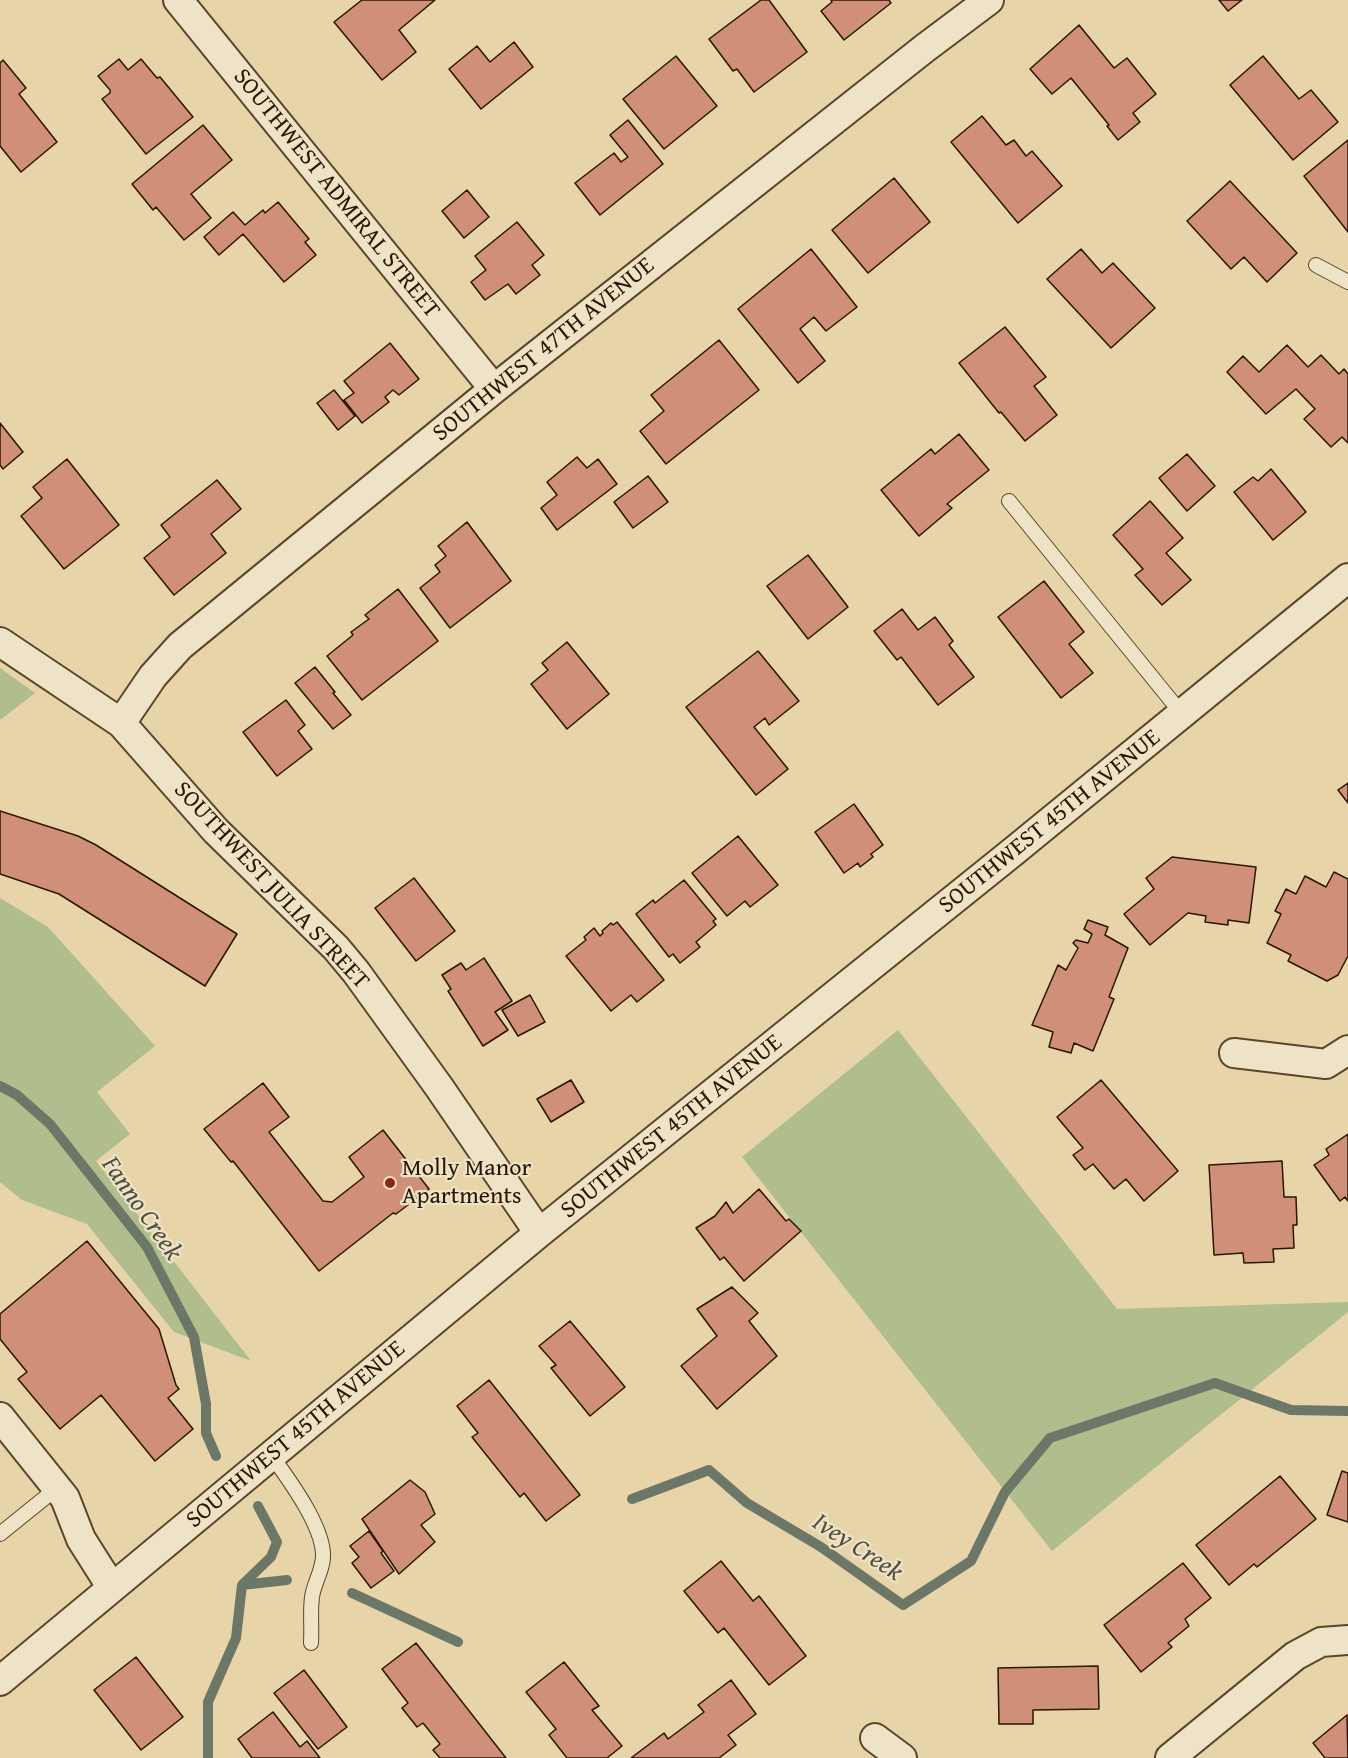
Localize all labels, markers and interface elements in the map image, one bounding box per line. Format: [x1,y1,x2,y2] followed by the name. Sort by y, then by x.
[226,63,446,325] street label: SOUTHWEST ADMIRAL STREET
[428,252,660,448] street label: SOUTHWEST 47TH AVENUE
[934,724,1166,920] street label: SOUTHWEST 45TH AVENUE
[167,776,375,996] street label: SOUTHWEST JULIA STREET
[556,1029,788,1225] street label: SOUTHWEST 45TH AVENUE
[94,1151,188,1267] water label: Fanno Creek
[402,1155,531,1211] place label: Molly Manor Apartments
[383,1176,397,1190] marker: Molly Manor Apartments
[181,1335,411,1535] street label: SOUTHWEST 45TH AVENUE
[806,1507,908,1589] water label: Ivey Creek

